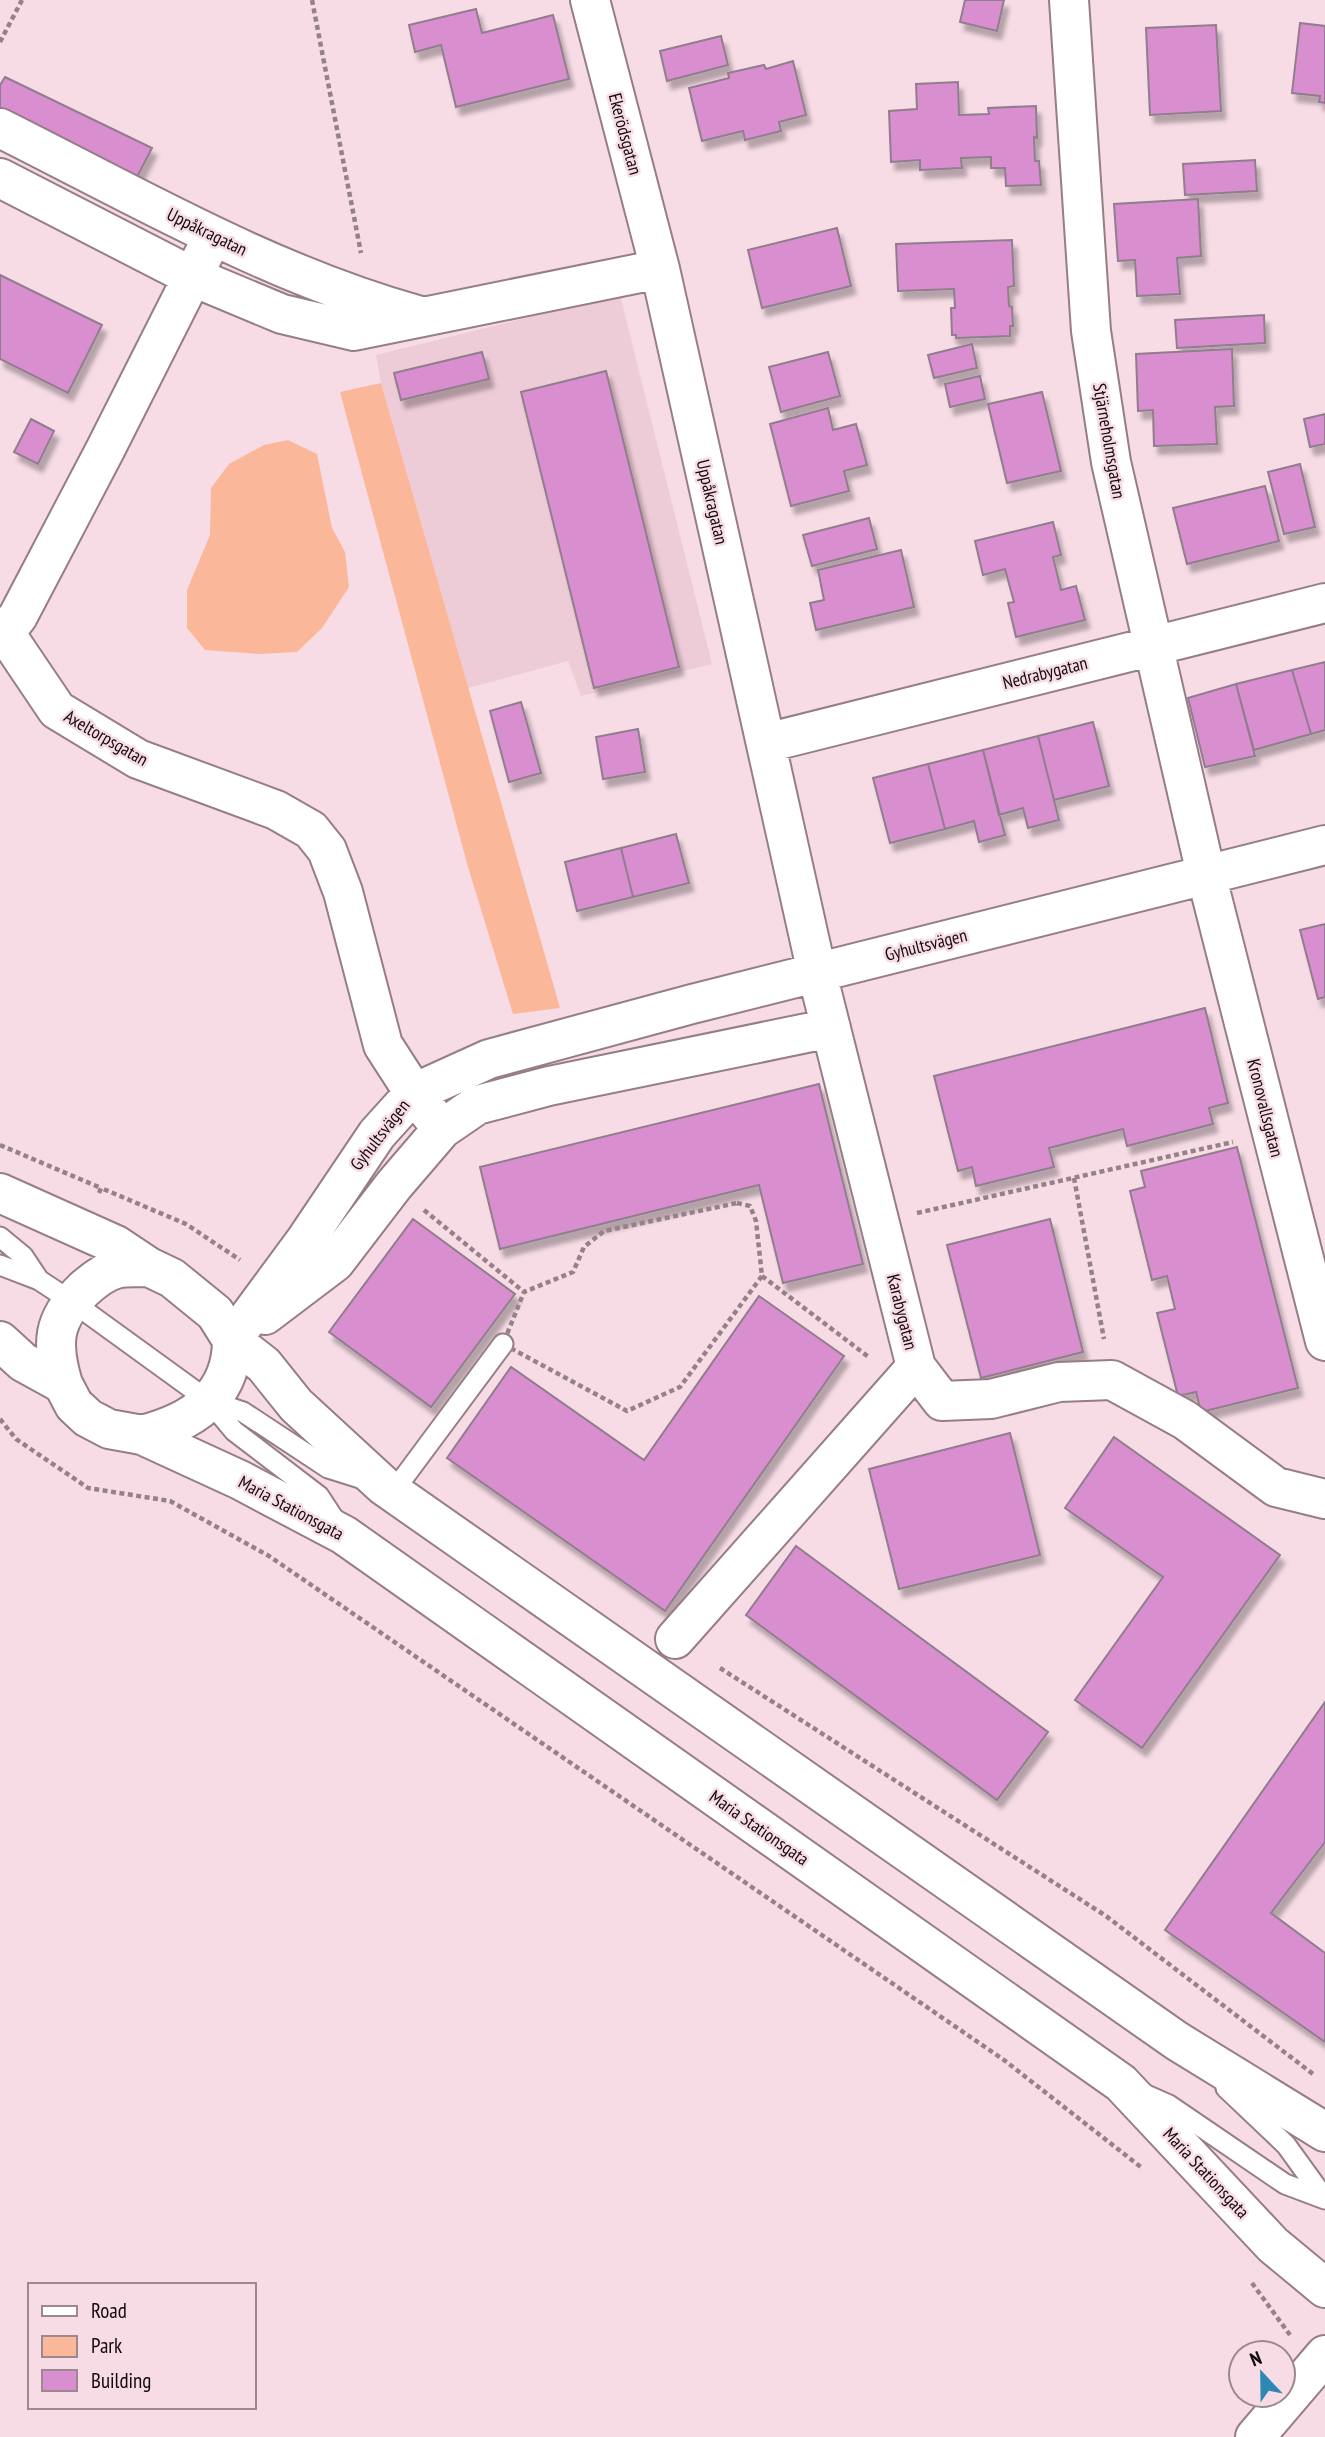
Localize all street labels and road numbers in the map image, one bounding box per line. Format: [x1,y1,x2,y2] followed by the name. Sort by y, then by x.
[604,91,647,177] street label: Ekerödsgatan
[163,202,251,261] street label: Uppåkragatan
[1088,381,1131,500] street label: Stjärneholmsgatan
[692,457,733,547] street label: Uppåkragatan
[1000,651,1090,694] street label: Nedrabygatan
[60,704,152,771] street label: Axeltorpsgatan
[882,923,969,966] street label: Gyhultsvägen
[1242,1056,1289,1159] street label: Kronovallsgatan
[345,1095,414,1175] street label: Gyhultsvägen
[882,1272,923,1352] street label: Karabygatan
[235,1470,348,1545] street label: Maria Stationsgata
[705,1785,813,1870] street label: Maria Stationsgata
[1158,2122,1254,2223] street label: Maria Stationsgata

